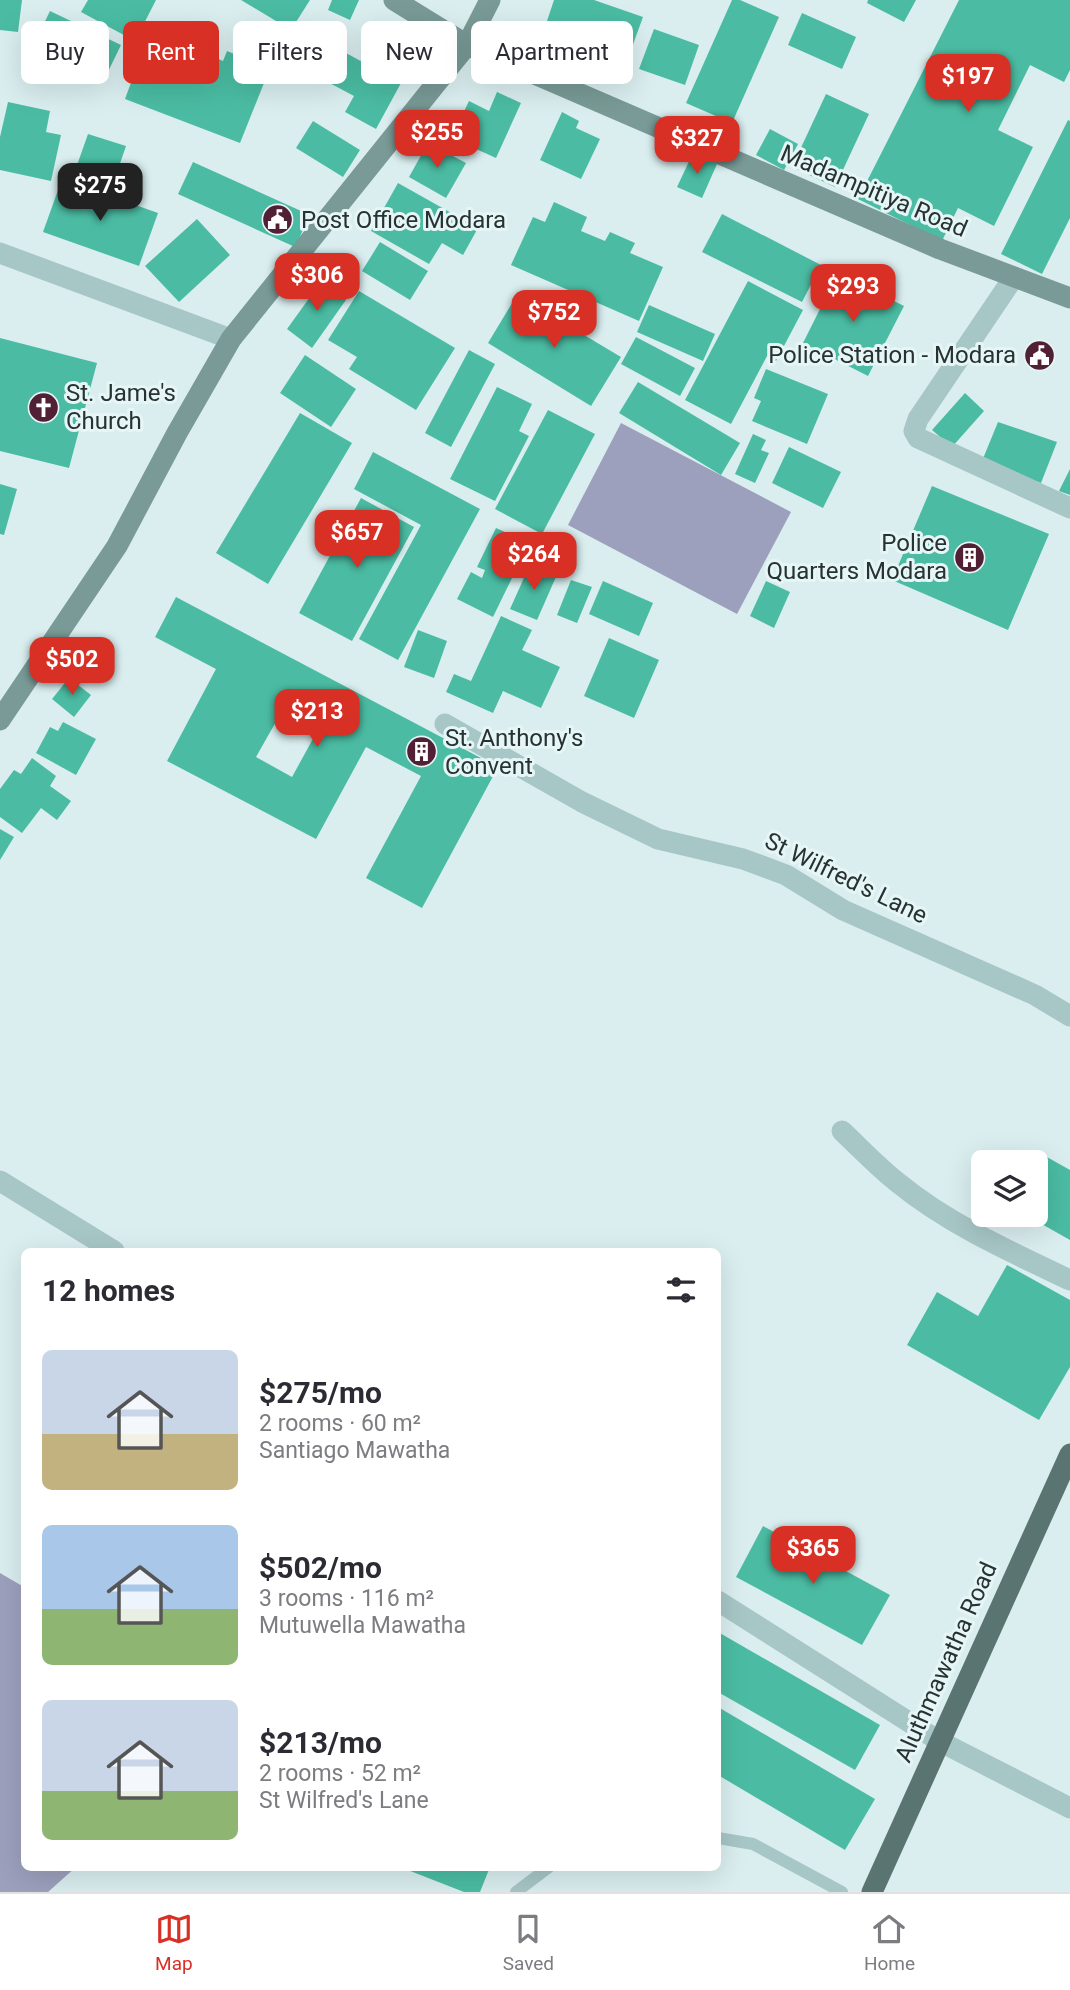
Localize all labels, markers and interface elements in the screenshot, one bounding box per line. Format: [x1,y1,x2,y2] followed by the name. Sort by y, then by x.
[21,21,109,84] chip: Buy
[123,21,219,84] chip: Rent
[233,21,347,84] chip: Filters
[361,21,457,84] chip: New
[471,21,633,84] chip: Apartment
[927,54,1009,114] pin: $197
[942,63,994,90] text: $197
[396,110,478,170] pin: $255
[656,116,738,176] pin: $327
[411,119,463,146] text: $255
[671,125,723,152] text: $327
[777,139,971,243] street label: Madampitiya Road
[59,164,141,223] pin: $275
[74,172,126,199] text: $275
[261,203,295,237] public building icon: Post Office Modara
[301,206,506,234] place label: Post Office Modara
[276,254,358,313] pin: $306
[291,262,343,289] text: $306
[812,264,894,324] pin: $293
[827,273,879,300] text: $293
[513,290,595,350] pin: $752
[528,299,580,326] text: $752
[1022,338,1056,372] public building icon: Police Station - Modara
[768,341,1016,369] place label: Police Station - Modara
[66,379,176,435] place label: St. Jame's Church
[26,390,60,424] church icon: St. Jame's Church
[316,510,398,570] pin: $657
[331,519,383,546] text: $657
[766,529,947,585] place label: Police Quarters Modara
[493,532,575,592] pin: $264
[953,540,987,574] building icon: Police Quarters Modara
[508,541,560,568] text: $264
[31,638,113,697] pin: $502
[46,646,98,673] text: $502
[276,690,358,749] pin: $213
[291,698,343,725] text: $213
[445,724,583,780] place label: St. Anthony's Convent
[405,735,439,769] building icon: St. Anthony's Convent
[760,827,932,929] street label: St Wilfred's Lane
[971,1150,1048,1227] map controls
[971,1150,1048,1227] button: layers
[662,1271,700,1309] icon: filters
[42,1273,175,1308] text: 12 homes
[259,1375,382,1410] text: $275/mo
[98,1378,182,1462] icon: home
[259,1410,421,1437] text: 2 rooms · 60 m²
[259,1437,450,1464] text: Santiago Mawatha
[772,1526,854,1586] pin: $365
[787,1535,839,1562] text: $365
[259,1550,382,1585] text: $502/mo
[98,1553,182,1637] icon: home
[889,1558,1003,1766] street label: Aluthmawatha Road
[259,1585,434,1612] text: 3 rooms · 116 m²
[259,1612,466,1639] text: Mutuwella Mawatha
[259,1725,382,1760] text: $213/mo
[98,1728,182,1812] icon: home
[259,1760,421,1787] text: 2 rooms · 52 m²
[259,1787,429,1814] text: St Wilfred's Lane
[155,1910,193,1975] tab: Map
[503,1910,554,1975] tab: Saved
[864,1910,915,1975] tab: Home

